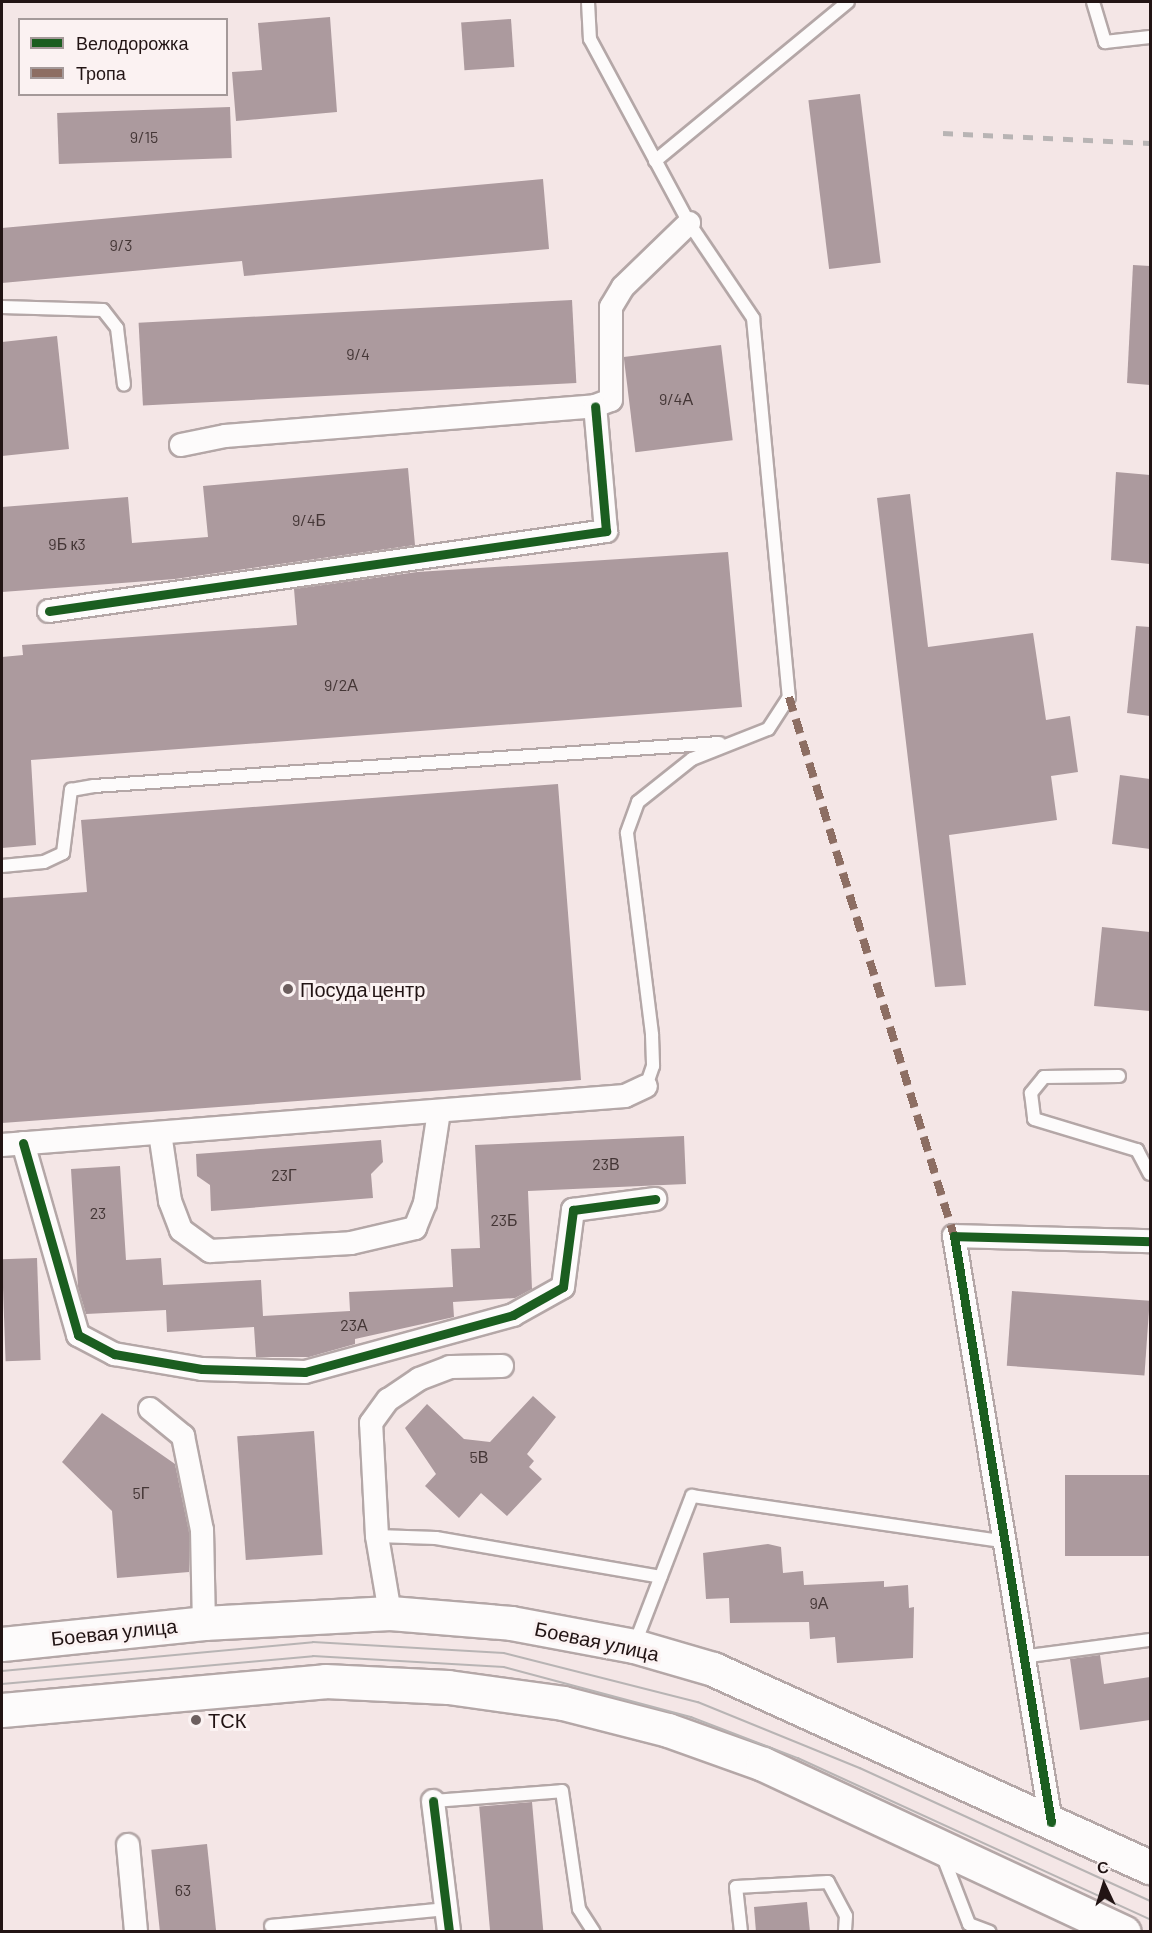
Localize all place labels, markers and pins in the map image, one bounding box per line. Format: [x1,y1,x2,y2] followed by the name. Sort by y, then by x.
[300,977,425,1001] place label: Посуда центр
[281,982,295,996] marker: Посуда центр
[208,1708,246,1732] place label: ТСК
[189,1713,203,1727] marker: ТСК

